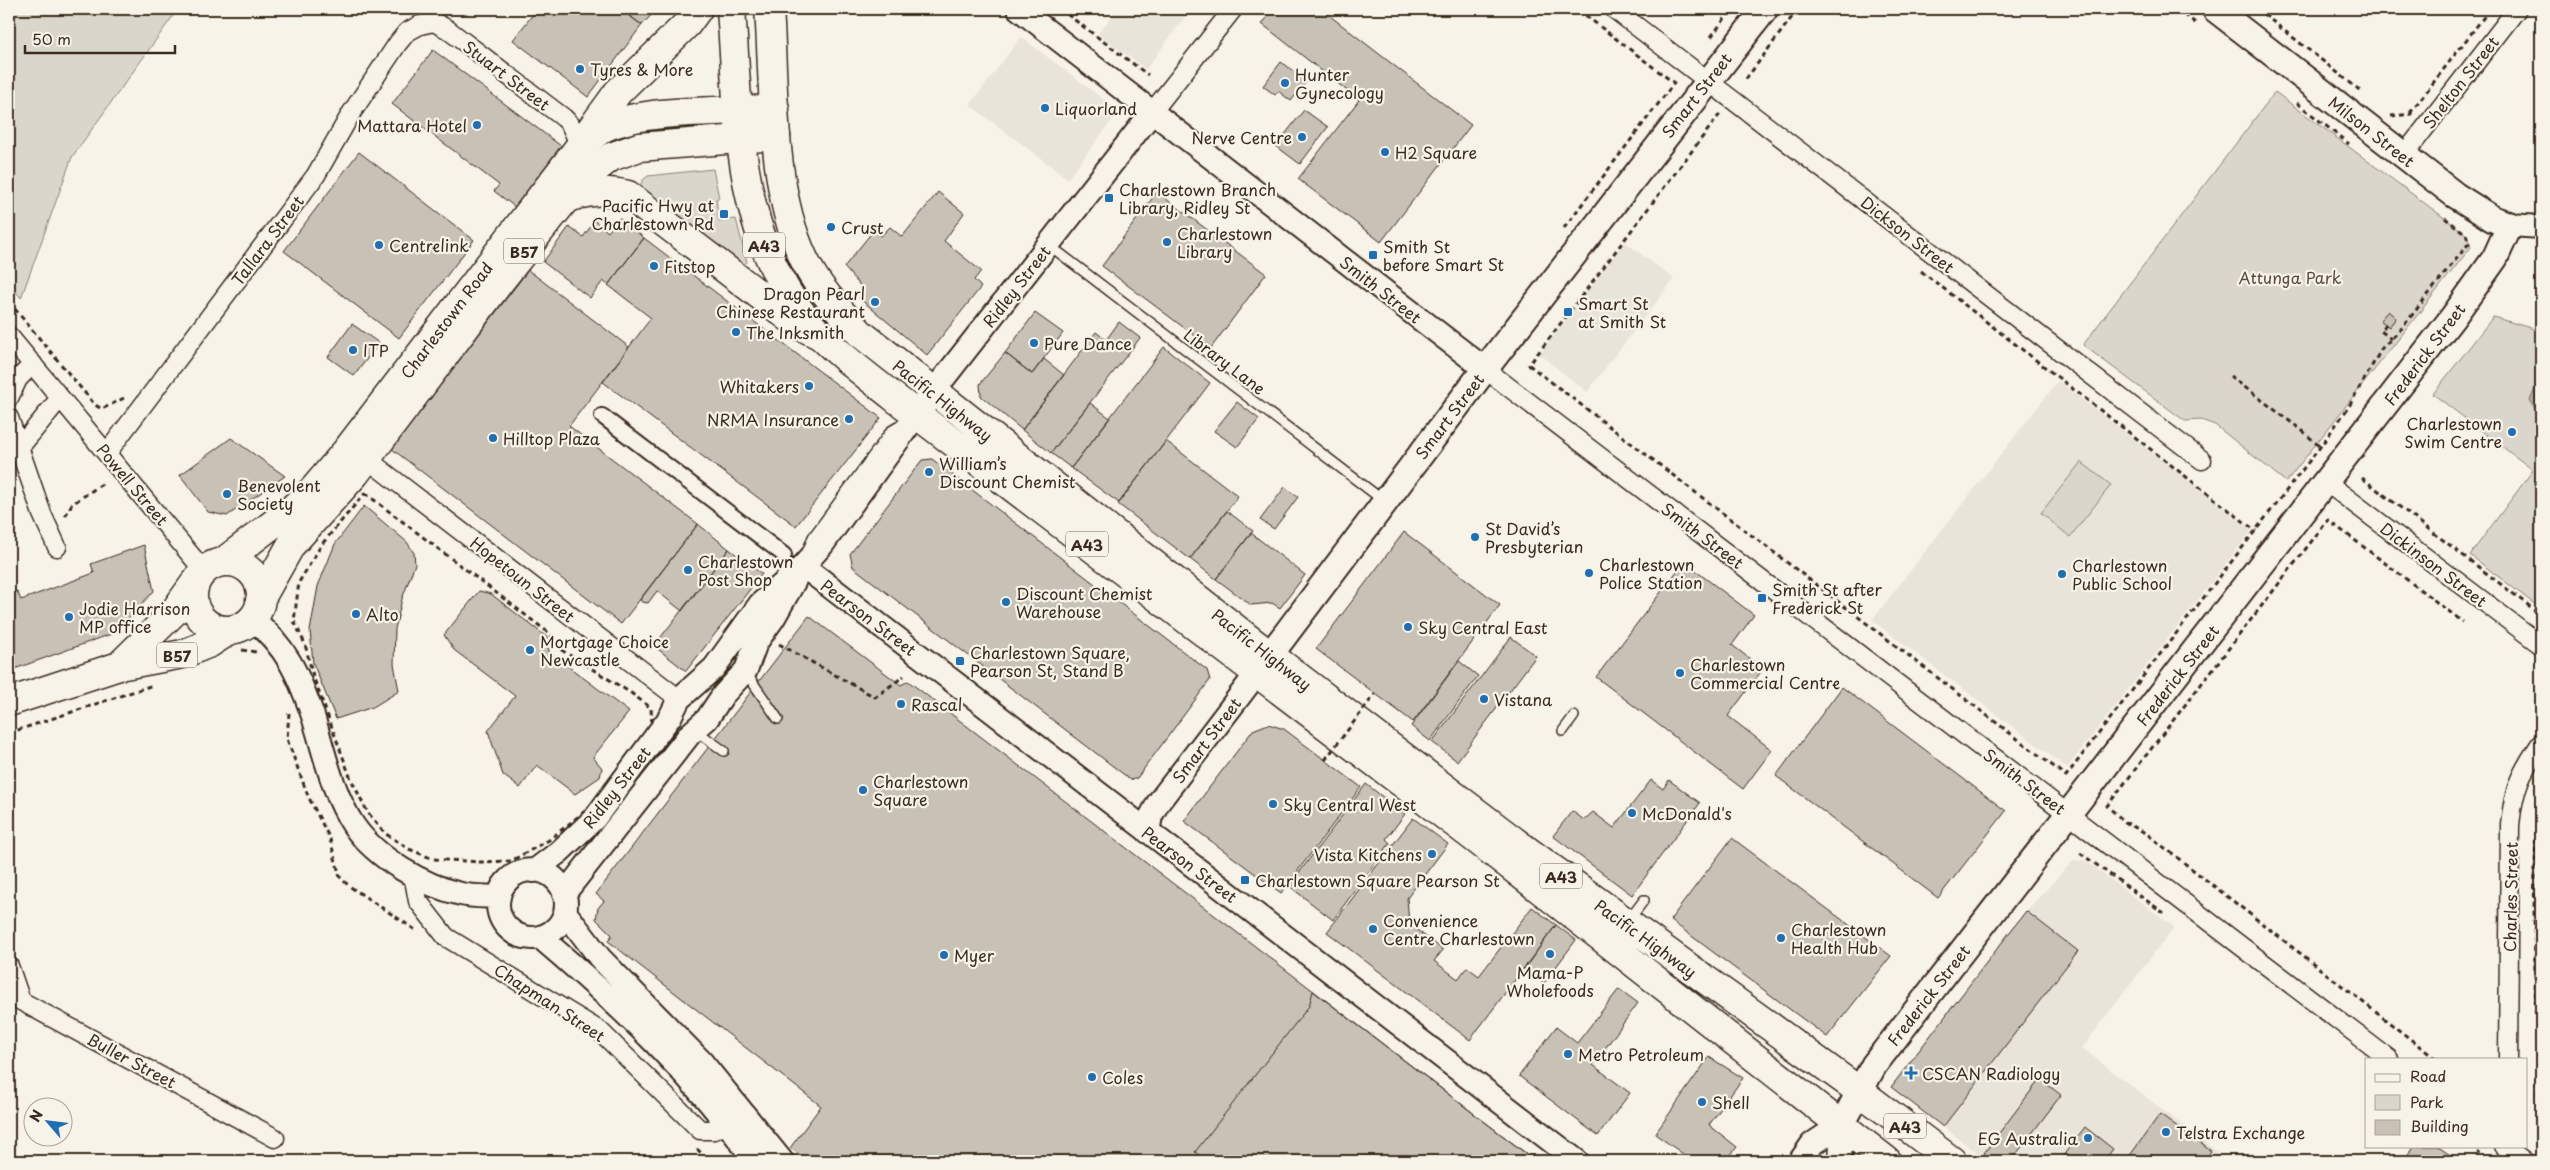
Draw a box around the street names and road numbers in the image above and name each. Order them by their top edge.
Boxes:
street label: Shelton Street [2416,30,2504,133]
street label: Stuart Street [459,34,556,116]
street label: Smart Street [1655,47,1737,143]
street label: Milson Street [2324,90,2420,173]
street label: Tallara Street [225,190,309,290]
street label: Dickson Street [1856,190,1960,278]
road number: A43 [743,232,785,258]
road number: B57 [504,238,544,264]
street label: Ridley Street [976,239,1056,332]
street label: Smith Street [1335,250,1427,329]
street label: Charlestown Road [394,257,498,383]
street label: Frederick Street [2378,298,2471,410]
street label: Library Lane [1179,322,1271,400]
street label: Pacific Highway [888,353,998,447]
street label: Smart Street [1409,368,1490,464]
street label: Powell Street [92,438,175,530]
street label: Smith Street [1657,496,1750,574]
street label: Dickinson Street [2376,516,2493,612]
street label: Hopetoun Street [466,531,581,628]
road number: A43 [1066,532,1108,556]
street label: Pearson Street [816,573,922,661]
street label: Pacific Highway [1207,602,1317,696]
street label: Frederick Street [2130,619,2224,731]
road number: B57 [157,642,197,668]
street label: Smart Street [1166,692,1247,788]
street label: Ridley Street [576,740,656,833]
street label: Smith Street [1979,742,2072,820]
street label: Pearson Street [1137,820,1243,908]
street label: Charles Street [2497,841,2523,952]
road number: A43 [1540,864,1582,888]
street label: Pacific Highway [1590,893,1702,983]
street label: Frederick Street [1881,939,1975,1051]
street label: Chapman Street [490,957,610,1047]
street label: Buller Street [83,1026,181,1094]
road number: A43 [1884,1114,1926,1138]

